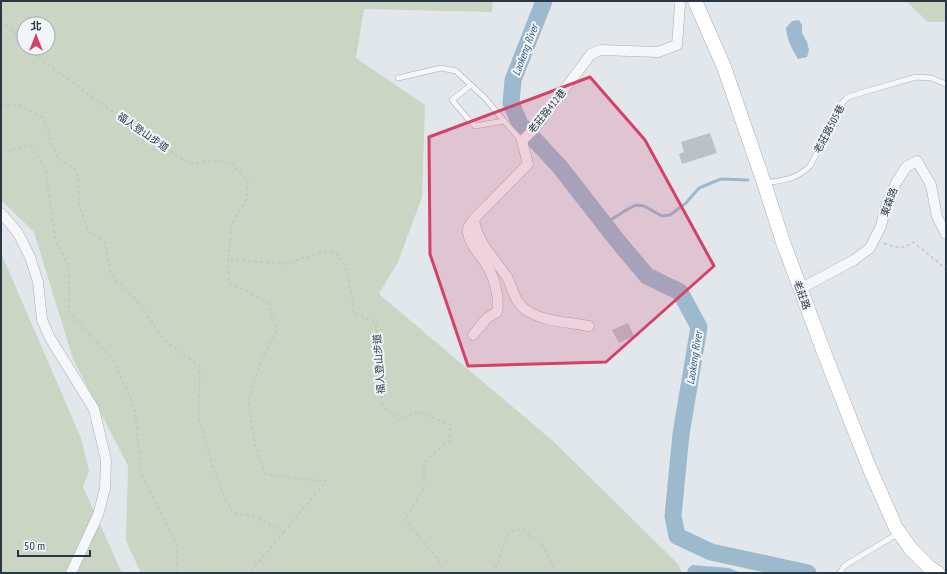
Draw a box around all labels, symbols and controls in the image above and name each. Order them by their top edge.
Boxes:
north arrow [16,16,56,56]
text: 北 [31,19,42,33]
water label: Laokeng River [509,21,542,78]
street label: 老莊路412巷 [525,86,569,136]
street label: 老莊路505巷 [811,102,847,156]
street label: 福人登山步道 [115,109,171,155]
street label: 東森路 [878,186,900,218]
street label: 老莊路 [791,279,813,311]
water label: Laokeng River [683,328,705,386]
street label: 福人登山步道 [370,334,388,394]
scale bar [18,532,90,558]
text: 50 m [24,538,45,553]

